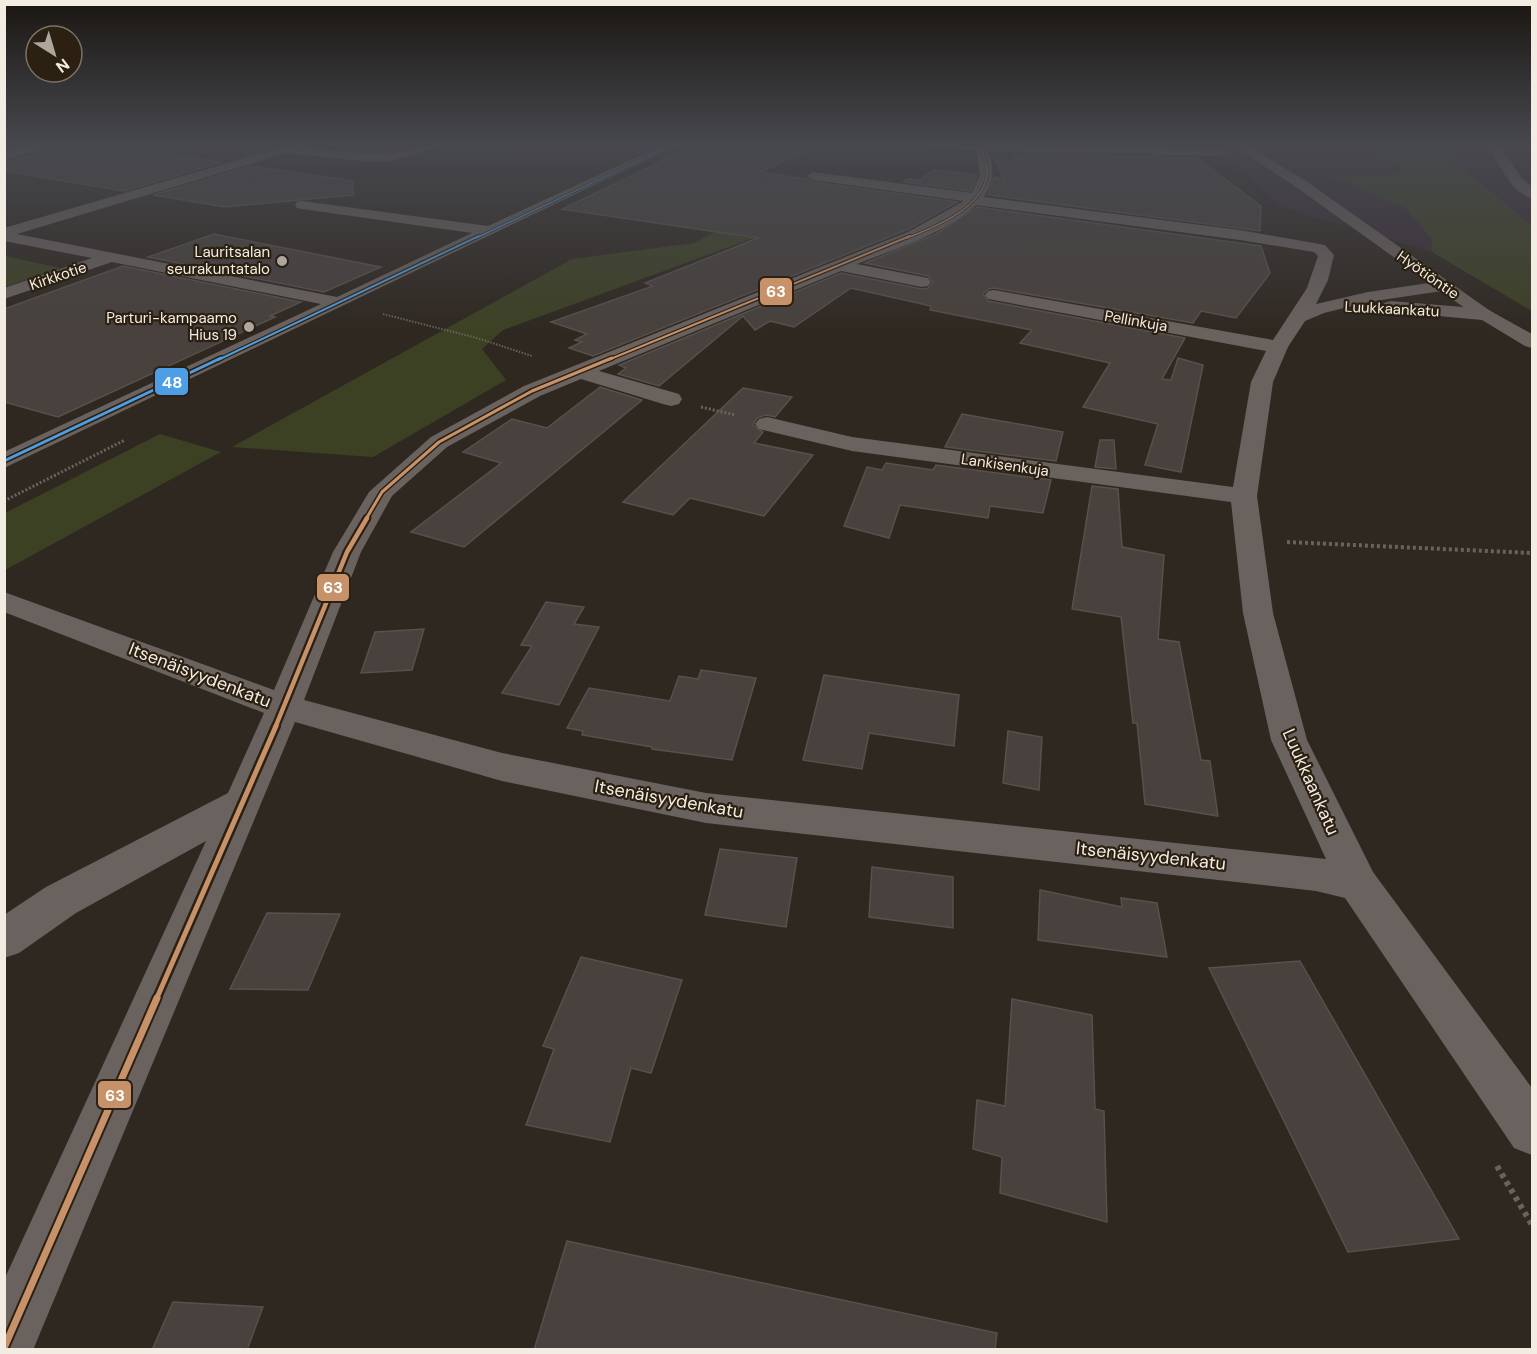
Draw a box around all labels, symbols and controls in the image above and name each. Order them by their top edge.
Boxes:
north arrow [24,24,84,84]
text: N [52,54,74,77]
place label: Lauritsalan seurakuntatalo [167,242,270,279]
street label: Hyötiöntie [1393,246,1463,304]
marker: Lauritsalan seurakuntatalo [275,254,289,268]
street label: Kirkkotie [27,257,89,295]
line badge: 63 [759,277,793,306]
text: 63 [766,281,786,302]
street label: Luukkaankatu [1344,297,1440,321]
street label: Pellinkuja [1103,306,1169,336]
place label: Parturi-kampaamo Hius 19 [106,308,237,345]
marker: Parturi-kampaamo Hius 19 [242,320,256,334]
line badge: 48 [154,367,189,396]
text: 48 [162,372,182,393]
street label: Lankisenkuja [960,449,1050,481]
line badge: 63 [316,573,350,602]
text: 63 [323,577,343,598]
street label: Itsenäisyydenkatu [125,637,275,713]
street label: Luukkaankatu [1277,725,1345,839]
street label: Itsenäisyydenkatu [593,774,745,824]
street label: Itsenäisyydenkatu [1075,836,1227,876]
line badge: 63 [97,1080,132,1109]
text: 63 [105,1085,125,1106]

